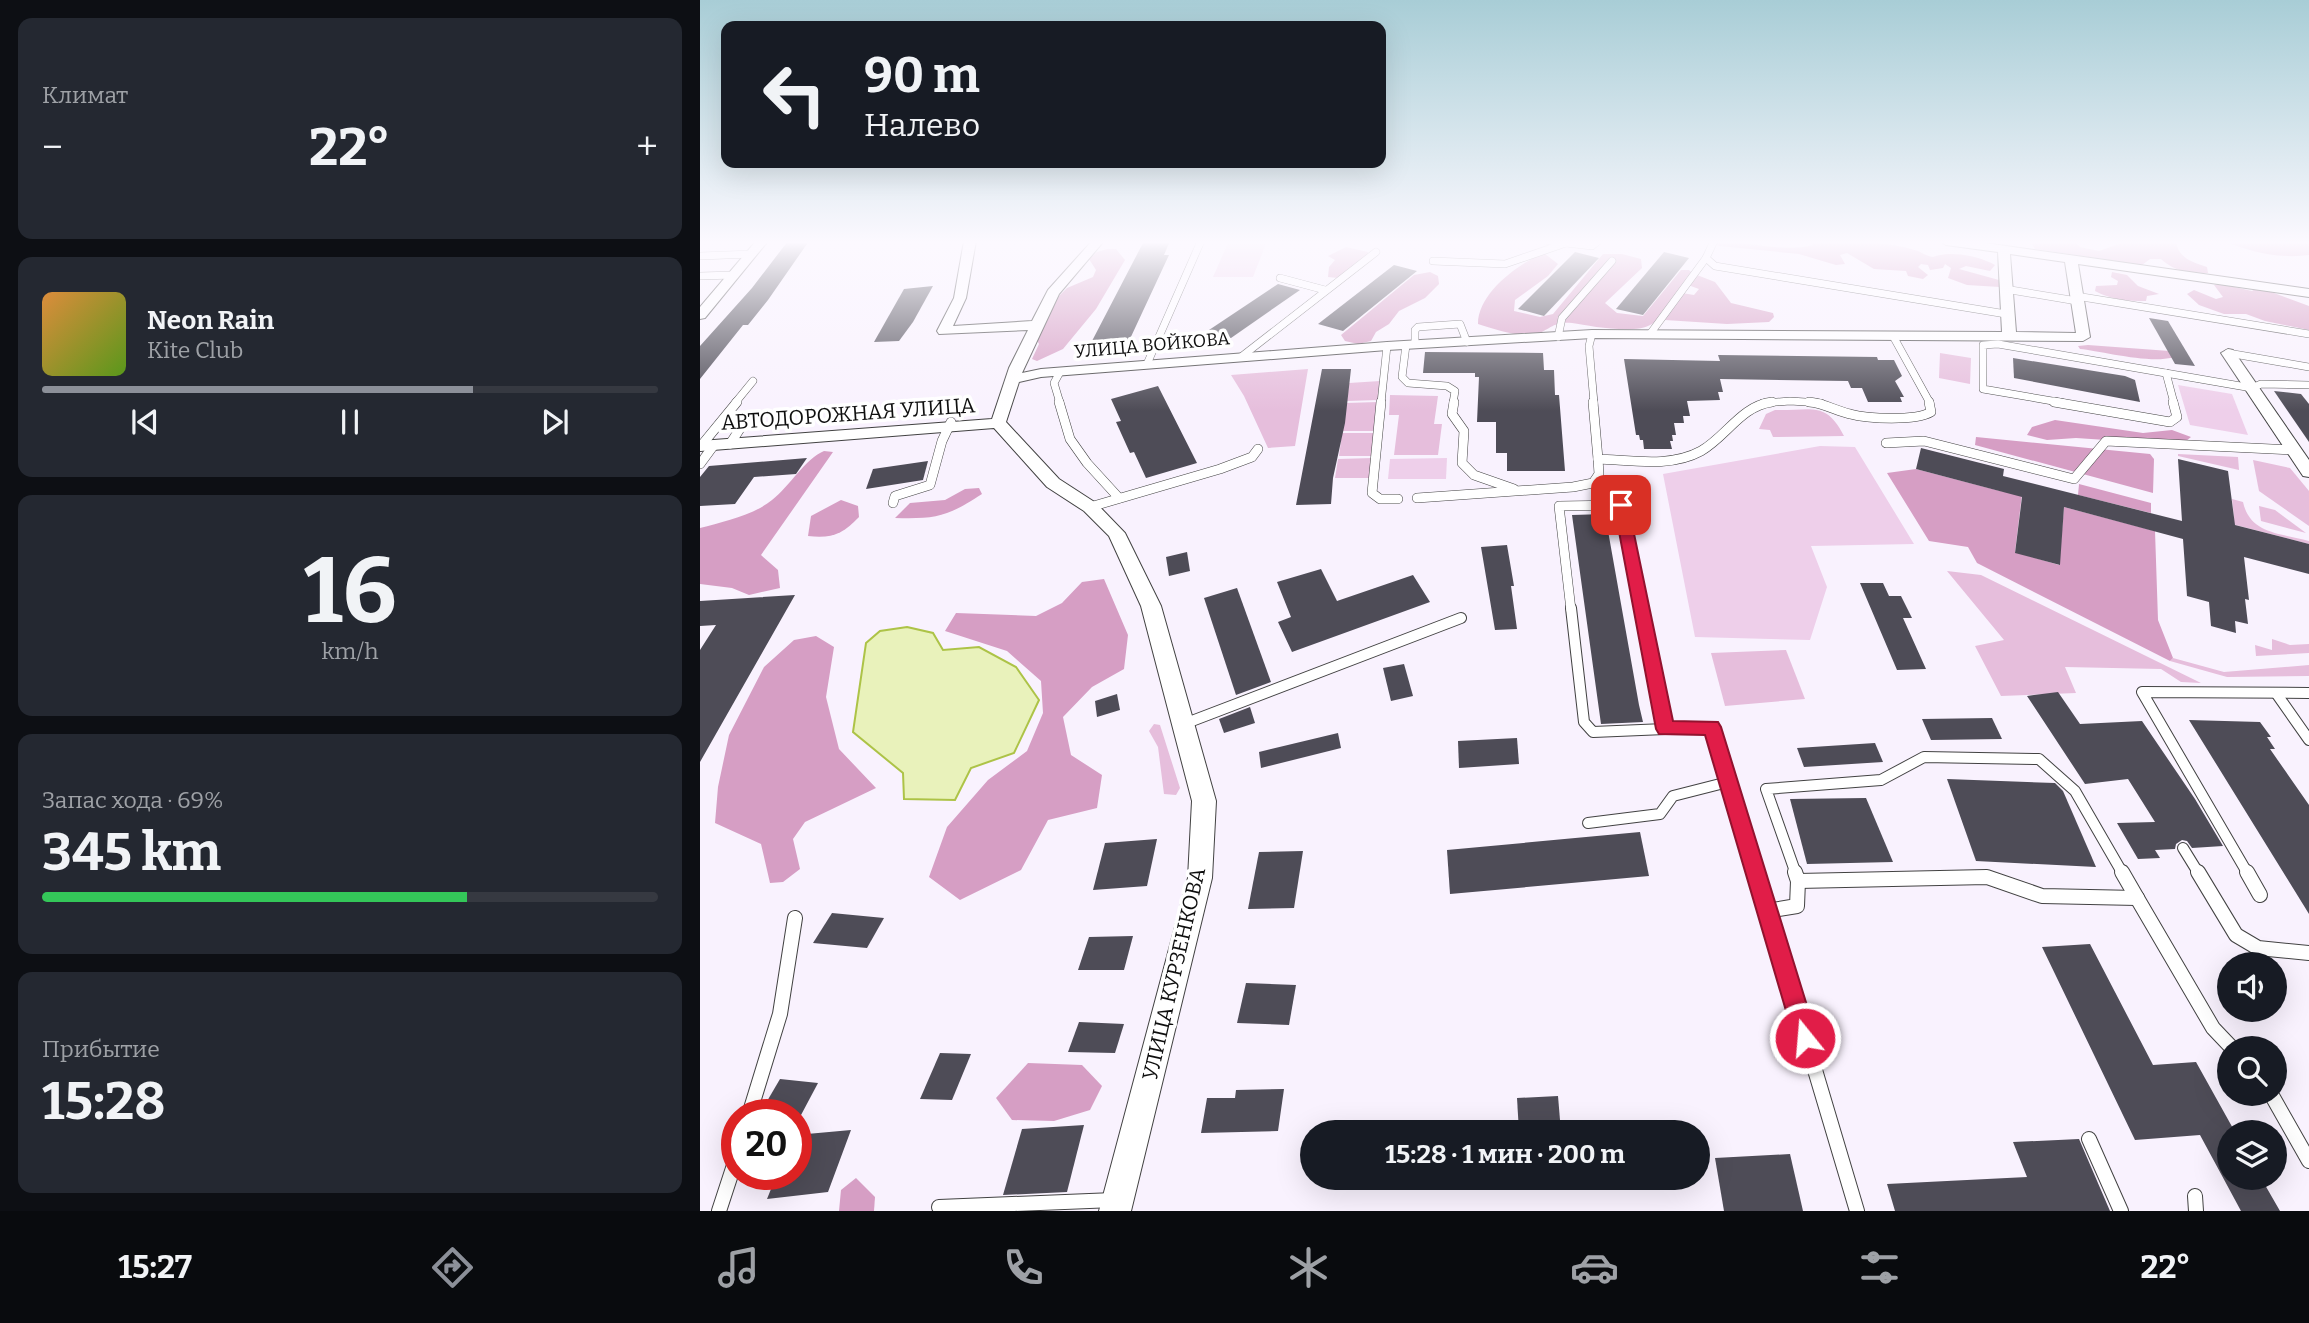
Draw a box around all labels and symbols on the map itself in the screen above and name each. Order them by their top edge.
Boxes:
street label: УЛИЦА ВОЙКОВА [1073,327,1231,363]
street label: АВТОДОРОЖНАЯ УЛИЦА [720,392,976,436]
pin [1591,475,1651,535]
street label: УЛИЦА КУРЗЕНКОВА [1137,865,1211,1083]
position arrow [1768,1001,1842,1075]
speed limit sign: 20 [721,1099,812,1190]

